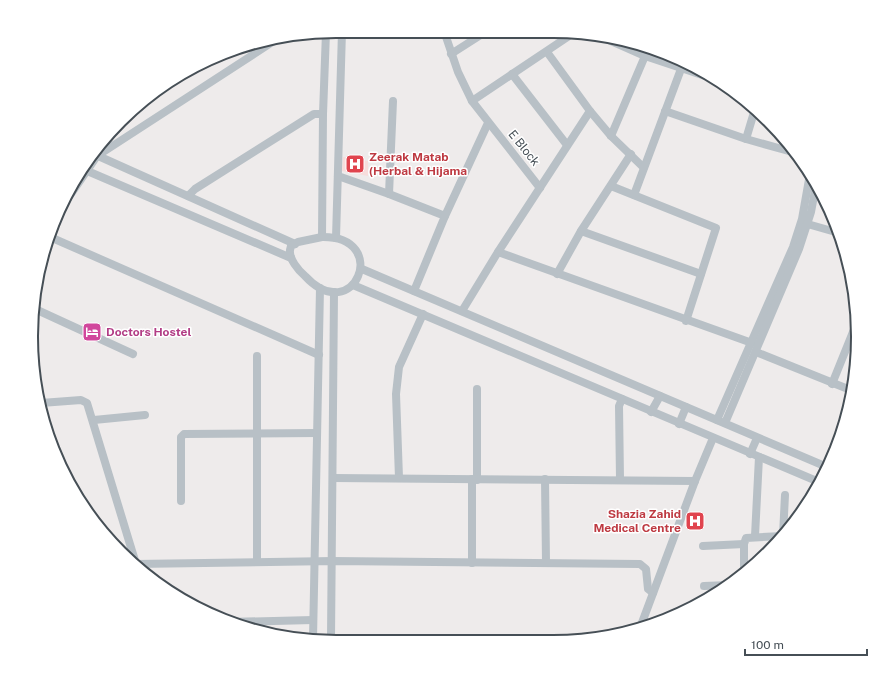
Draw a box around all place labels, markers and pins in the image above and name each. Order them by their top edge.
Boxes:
place label: Zeerak Matab (Herbal & Hijama [369,150,467,178]
hospital icon: Zeerak Matab (Herbal & Hijama [344,153,366,175]
hotel icon: Doctors Hostel [81,321,103,343]
place label: Doctors Hostel [106,325,191,339]
place label: Shazia Zahid Medical Centre [593,507,681,535]
hospital icon: Shazia Zahid Medical Centre [684,510,706,532]

